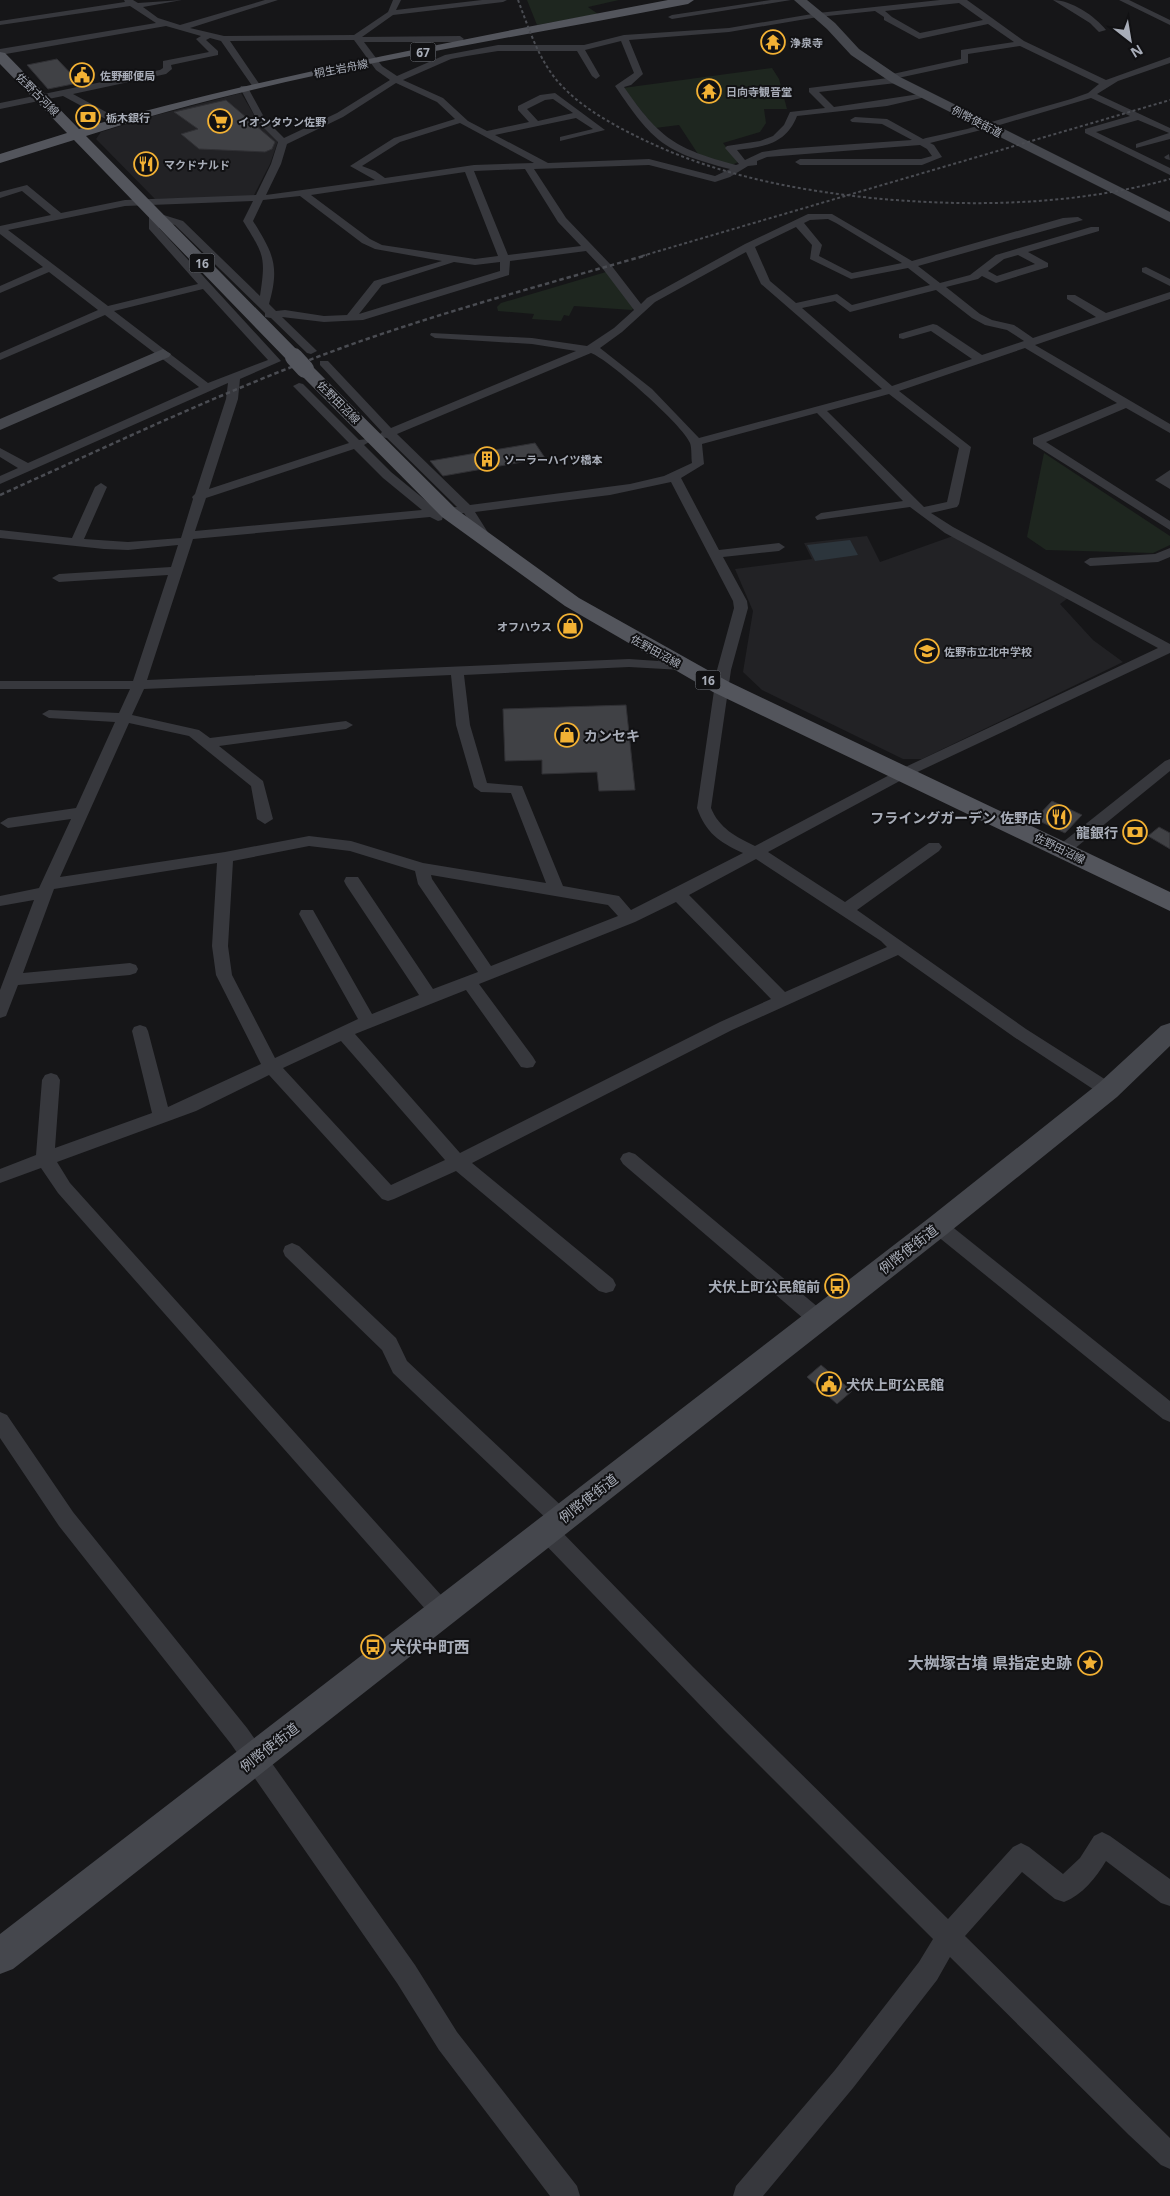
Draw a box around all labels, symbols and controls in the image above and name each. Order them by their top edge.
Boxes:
north arrow [1105,15,1155,65]
temple icon: 浄泉寺 [760,29,786,55]
place label: 浄泉寺 [790,35,823,50]
text: N [1127,40,1147,63]
road number: 67 [410,42,436,62]
street label: 桐生岩舟線 [313,55,369,81]
public building icon: 佐野郵便局 [69,62,95,88]
place label: 佐野郵便局 [100,68,155,83]
street label: 佐野古河線 [13,69,63,119]
temple icon: 日向寺観音堂 [696,78,722,104]
place label: 日向寺観音堂 [726,84,792,99]
street label: 例幣使街道 [949,102,1005,140]
bank icon: 栃木銀行 [75,104,101,130]
supermarket icon: イオンタウン佐野 [207,108,233,134]
place label: 栃木銀行 [106,110,150,125]
place label: イオンタウン佐野 [238,114,327,129]
restaurant icon: マクドナルド [133,151,159,177]
place label: マクドナルド [164,157,230,172]
road number: 16 [190,254,214,272]
street label: 佐野田沼線 [314,377,364,427]
building icon: ソーラーハイツ橋本 [474,446,500,472]
place label: ソーラーハイツ橋本 [504,452,603,467]
shop icon: オフハウス [557,613,583,639]
place label: オフハウス [497,619,552,634]
street label: 佐野田沼線 [628,631,684,671]
school or university icon: 佐野市立北中学校 [914,638,940,664]
place label: 佐野市立北中学校 [944,644,1032,659]
road number: 16 [696,670,720,690]
shop icon: カンセキ [554,722,580,748]
place label: カンセキ [584,726,640,745]
restaurant icon: フライングガーデン 佐野店 [1046,804,1072,830]
place label: フライングガーデン 佐野店 [870,808,1042,827]
bank icon: 龍銀行 [1122,819,1148,845]
place label: 龍銀行 [1076,823,1118,842]
street label: 佐野田沼線 [1032,829,1088,867]
street label: 例幣使街道 [875,1220,941,1278]
bus stop icon: 犬伏上町公民館前 [824,1273,850,1299]
place label: 犬伏上町公民館前 [708,1277,820,1296]
public building icon: 犬伏上町公民館 [816,1371,842,1397]
place label: 犬伏上町公民館 [846,1375,944,1394]
street label: 例幣使街道 [555,1469,621,1527]
bus stop icon: 犬伏中町西 [360,1634,386,1660]
place label: 犬伏中町西 [390,1636,470,1658]
place icon: 大桝塚古墳 県指定史跡 [1077,1650,1103,1676]
place label: 大桝塚古墳 県指定史跡 [908,1652,1072,1674]
street label: 例幣使街道 [236,1718,302,1776]

